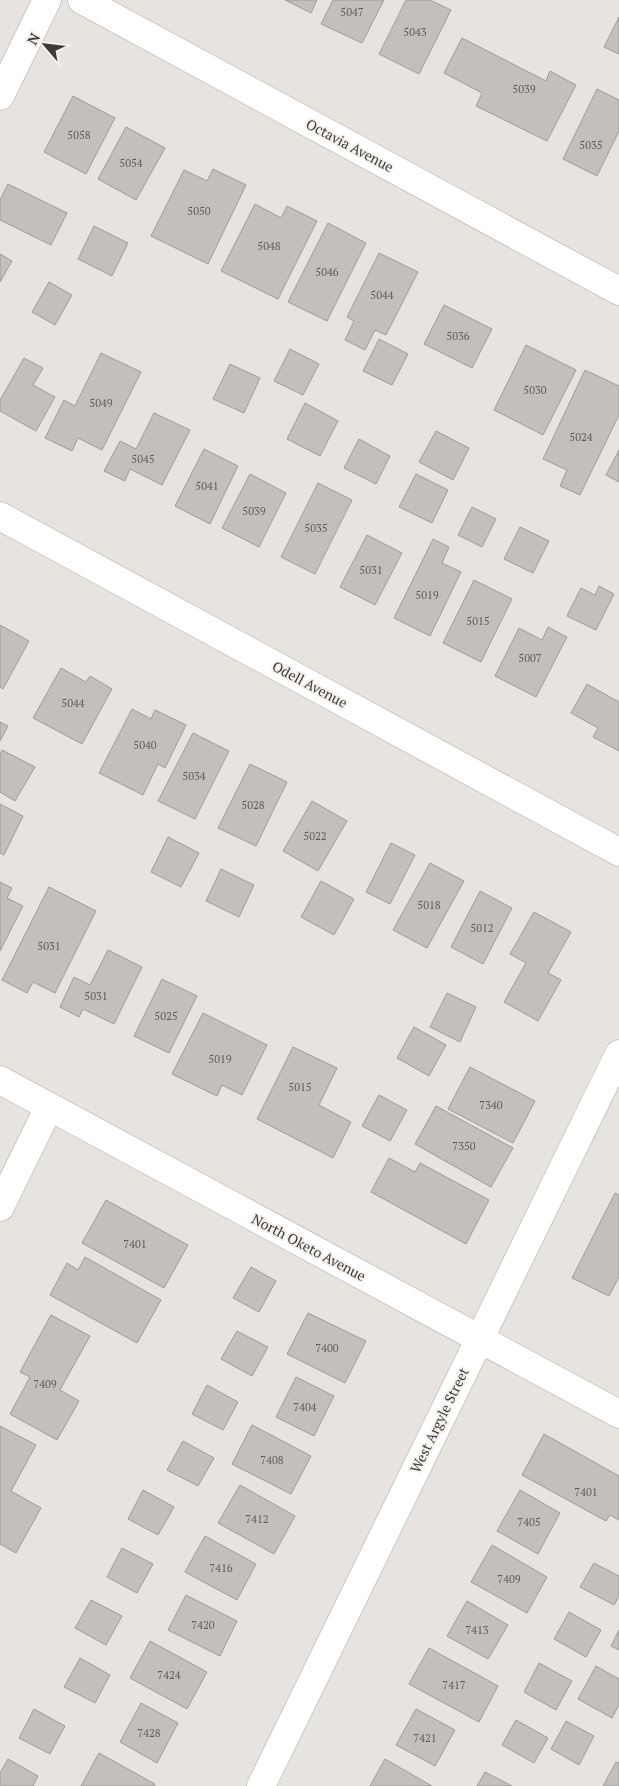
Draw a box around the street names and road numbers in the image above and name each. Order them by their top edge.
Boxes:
street label: Octavia Avenue [303,114,397,176]
street label: Odell Avenue [269,656,351,712]
street label: North Oketo Avenue [249,1209,369,1285]
street label: West Argyle Street [405,1363,473,1476]

